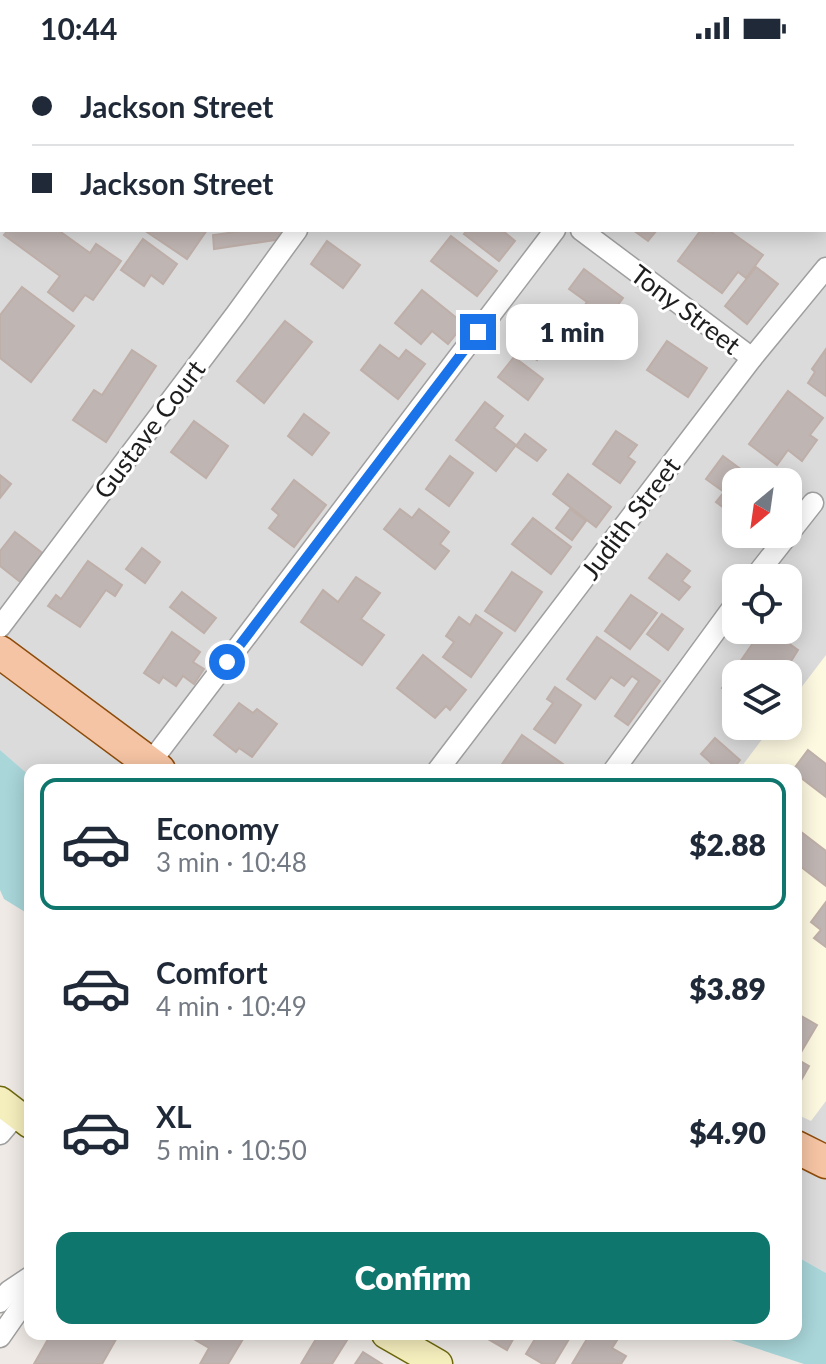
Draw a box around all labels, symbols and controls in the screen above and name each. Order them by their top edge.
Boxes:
text: 10:44 [40,10,117,46]
text: Jackson Street [80,88,273,124]
text: Jackson Street [80,165,273,201]
street label: Tony Street [625,257,748,361]
callout: 1 min [506,304,638,360]
route end [460,314,496,350]
text: 1 min [540,316,604,348]
street label: Gustave Court [87,353,212,505]
street label: Judith Street [574,450,687,585]
north arrow [722,468,802,548]
map controls [722,468,802,740]
button: locate [722,564,802,644]
route start [209,644,245,680]
button: layers [722,660,802,740]
icon: car [60,808,132,880]
text: Economy [156,810,279,846]
text: $2.88 [689,826,766,862]
text: 3 min · 10:48 [156,846,307,878]
icon: car [60,952,132,1024]
text: Comfort [156,954,268,990]
text: $3.89 [689,970,766,1006]
text: 4 min · 10:49 [156,990,307,1022]
icon: car [60,1096,132,1168]
text: XL [156,1098,192,1134]
text: $4.90 [689,1114,766,1150]
text: 5 min · 10:50 [156,1134,307,1166]
button: Confirm [56,1232,770,1324]

